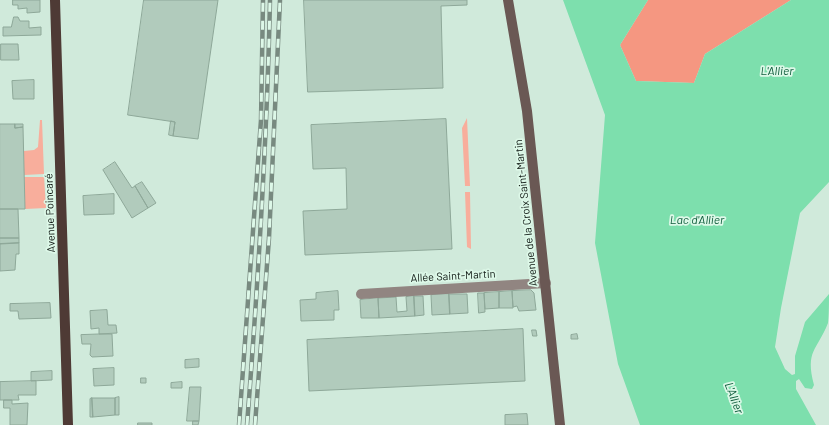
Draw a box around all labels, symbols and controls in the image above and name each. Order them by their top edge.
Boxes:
water label: L'Allier [761,64,793,78]
street label: Avenue de la Croix Saint-Martin [512,139,540,287]
street label: Avenue Poincaré [42,173,58,253]
water label: Lac d'Allier [670,213,724,227]
street label: Allée Saint-Martin [410,267,496,285]
water label: L'Allier [721,380,747,416]

